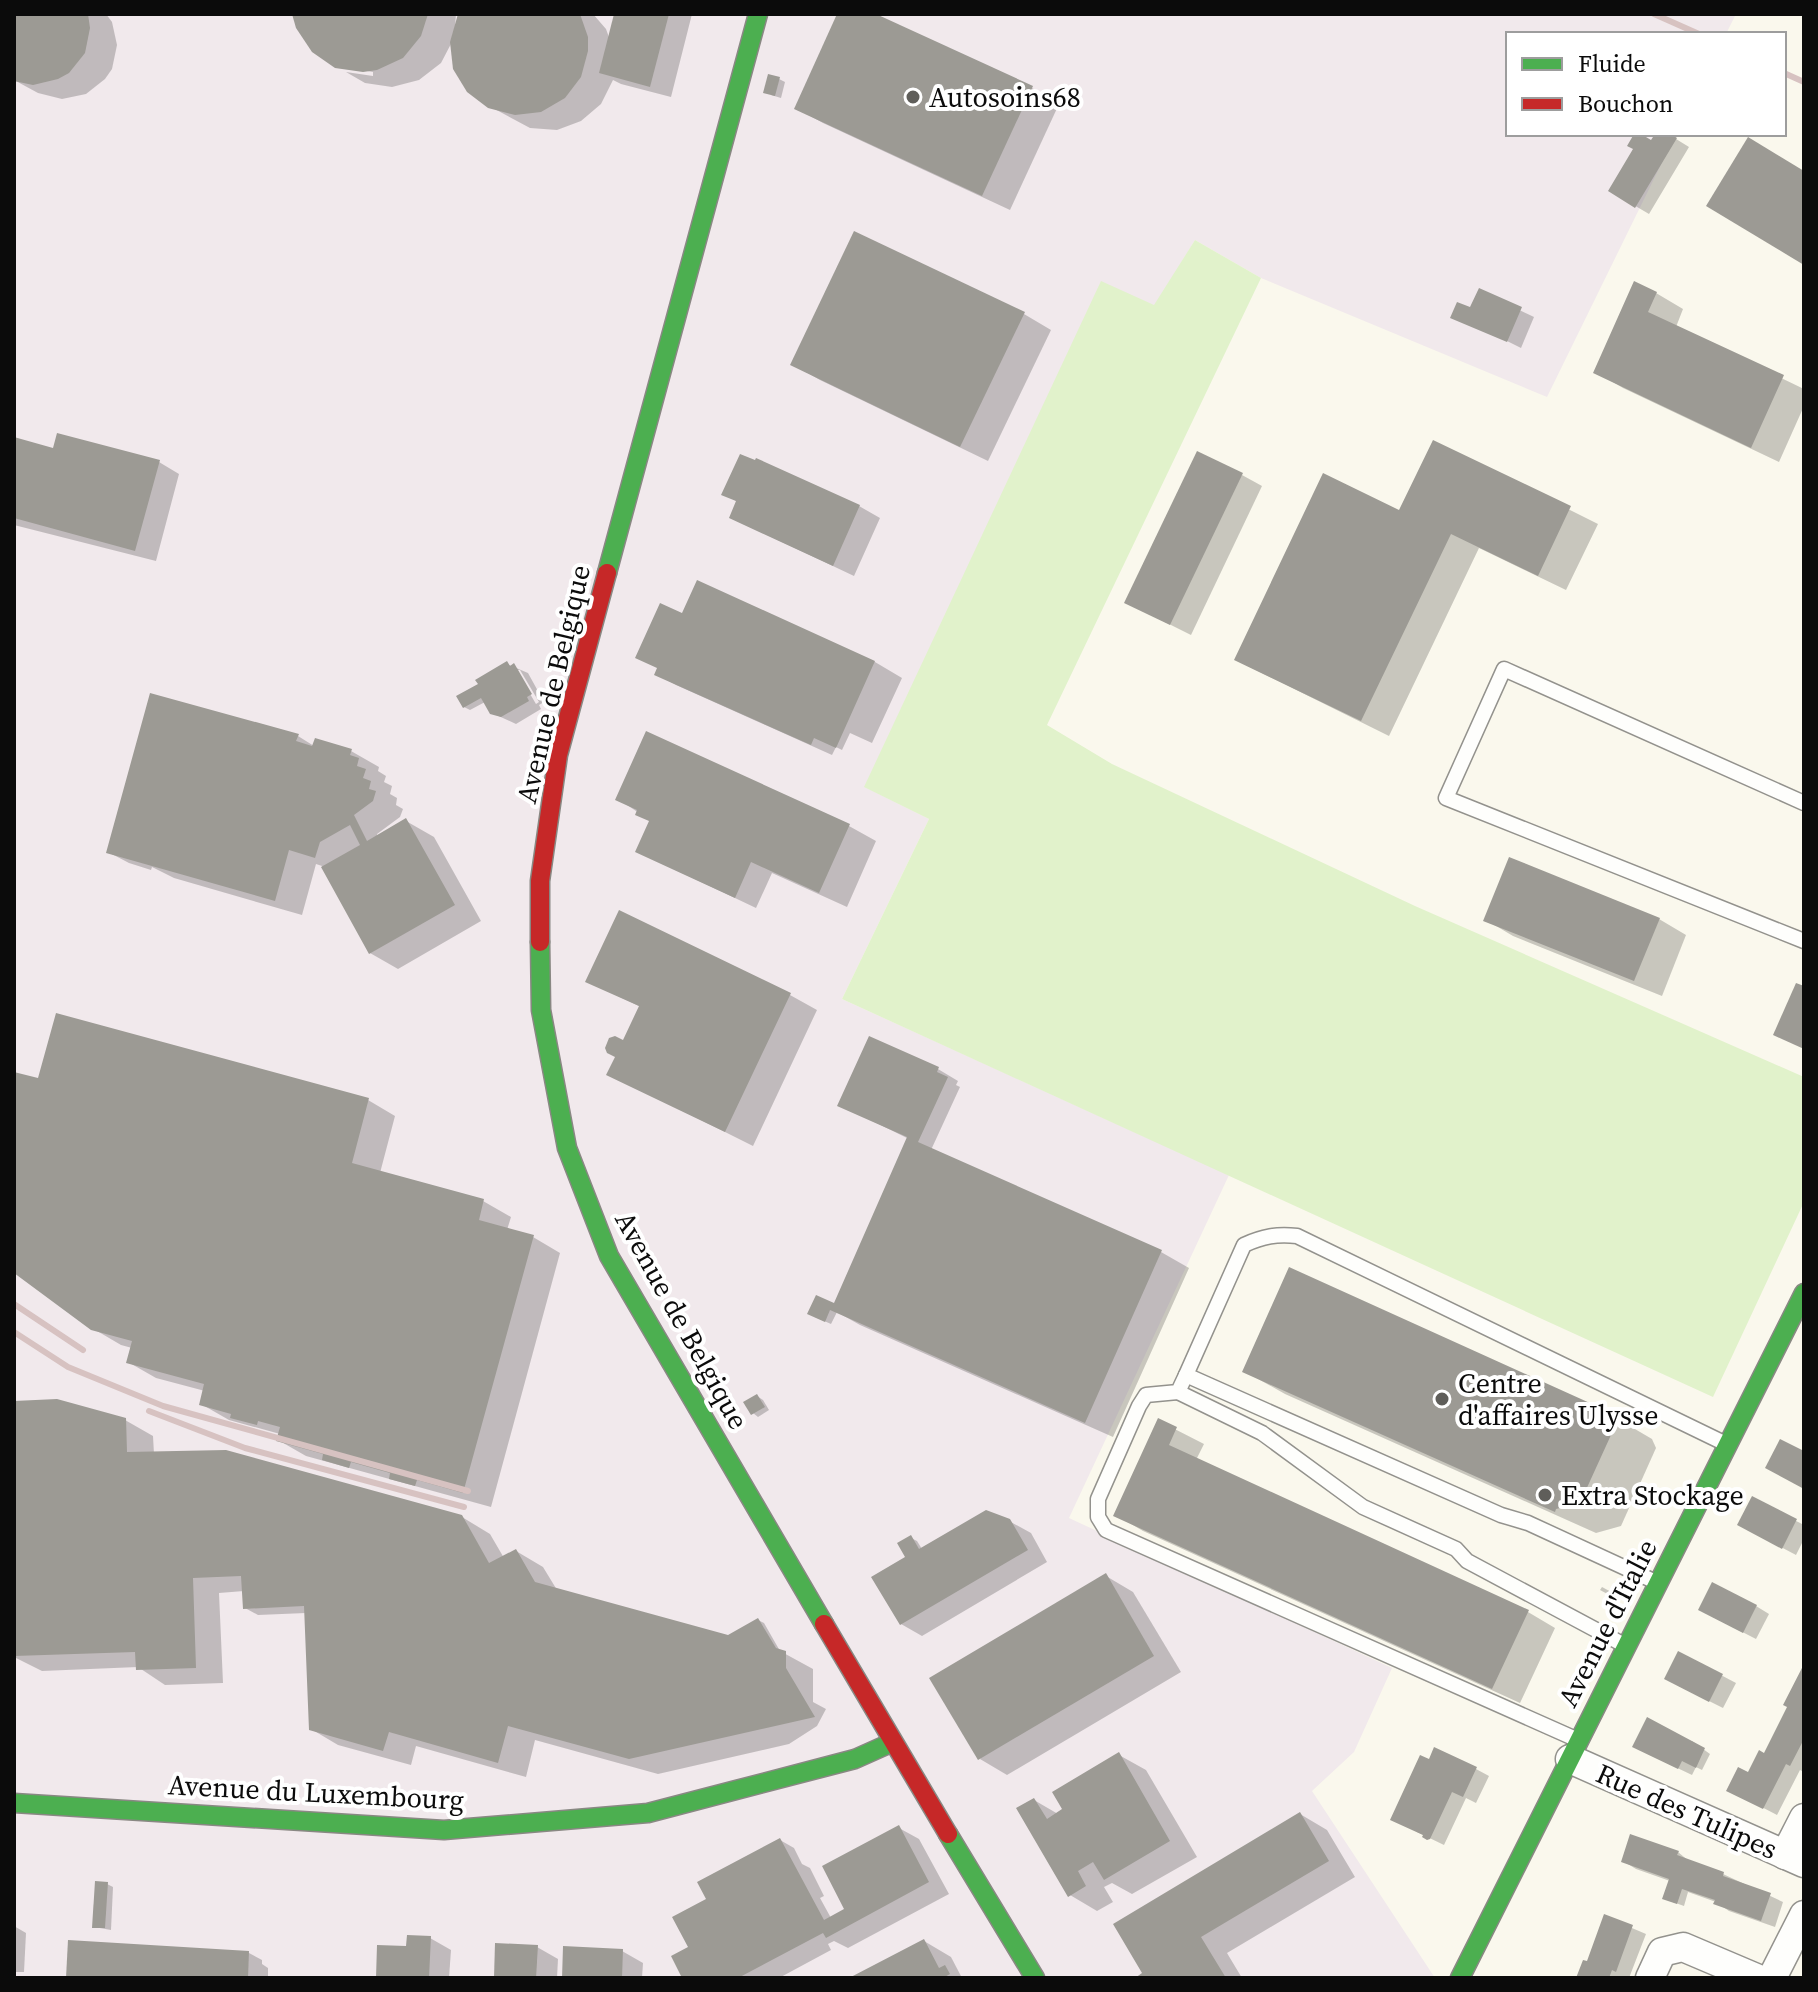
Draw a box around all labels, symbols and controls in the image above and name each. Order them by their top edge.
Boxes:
legend [1506,32,1786,136]
text: Fluide [1578,47,1646,80]
place label: Autosoins68 [929,78,1081,116]
text: Bouchon [1578,87,1673,120]
marker: Autosoins68 [904,88,922,106]
street label: Avenue de Belgique [507,561,599,807]
street label: Avenue de Belgique [606,1204,758,1436]
place label: Centre d'affaires Ulysse [1458,1364,1658,1434]
marker: Centre d'affaires Ulysse [1433,1390,1451,1408]
place label: Extra Stockage [1561,1476,1744,1514]
marker: Extra Stockage [1536,1486,1554,1504]
street label: Avenue d'Italie [1548,1533,1666,1713]
street label: Rue des Tulipes [1590,1754,1784,1868]
street label: Avenue du Luxembourg [167,1765,465,1819]

